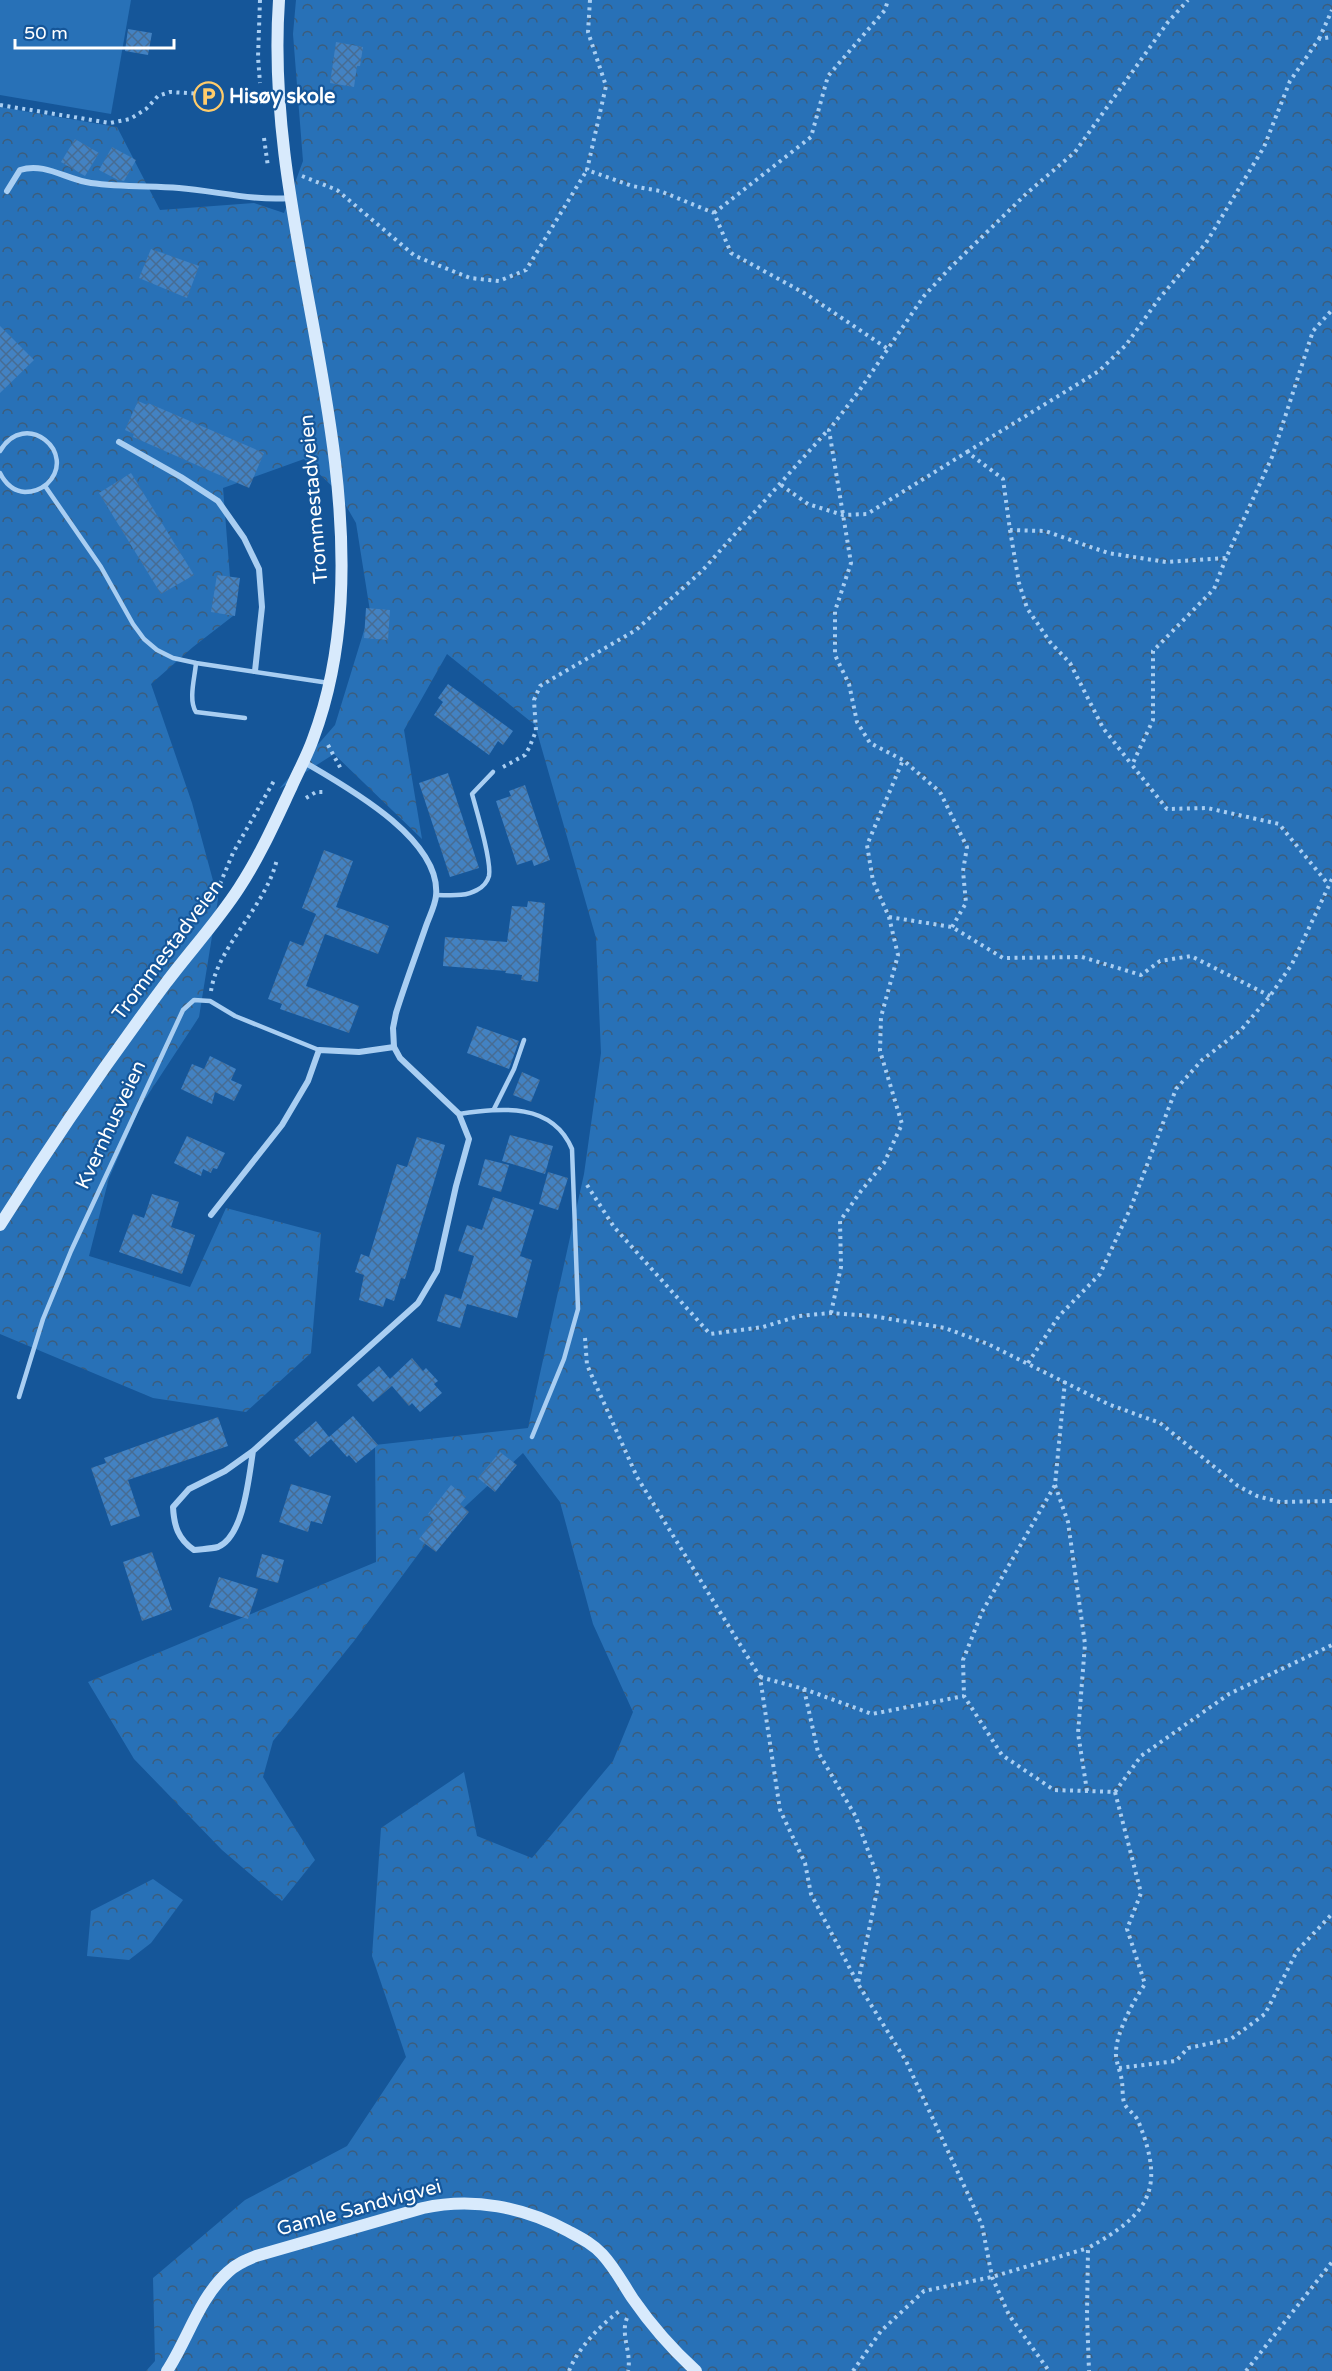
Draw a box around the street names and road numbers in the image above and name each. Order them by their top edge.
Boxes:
street label: Trommestadveien [295,413,333,585]
street label: Trommestadveien [107,875,229,1025]
street label: Kvernhusveien [71,1057,151,1193]
street label: Gamle Sandvigvei [274,2174,444,2242]

